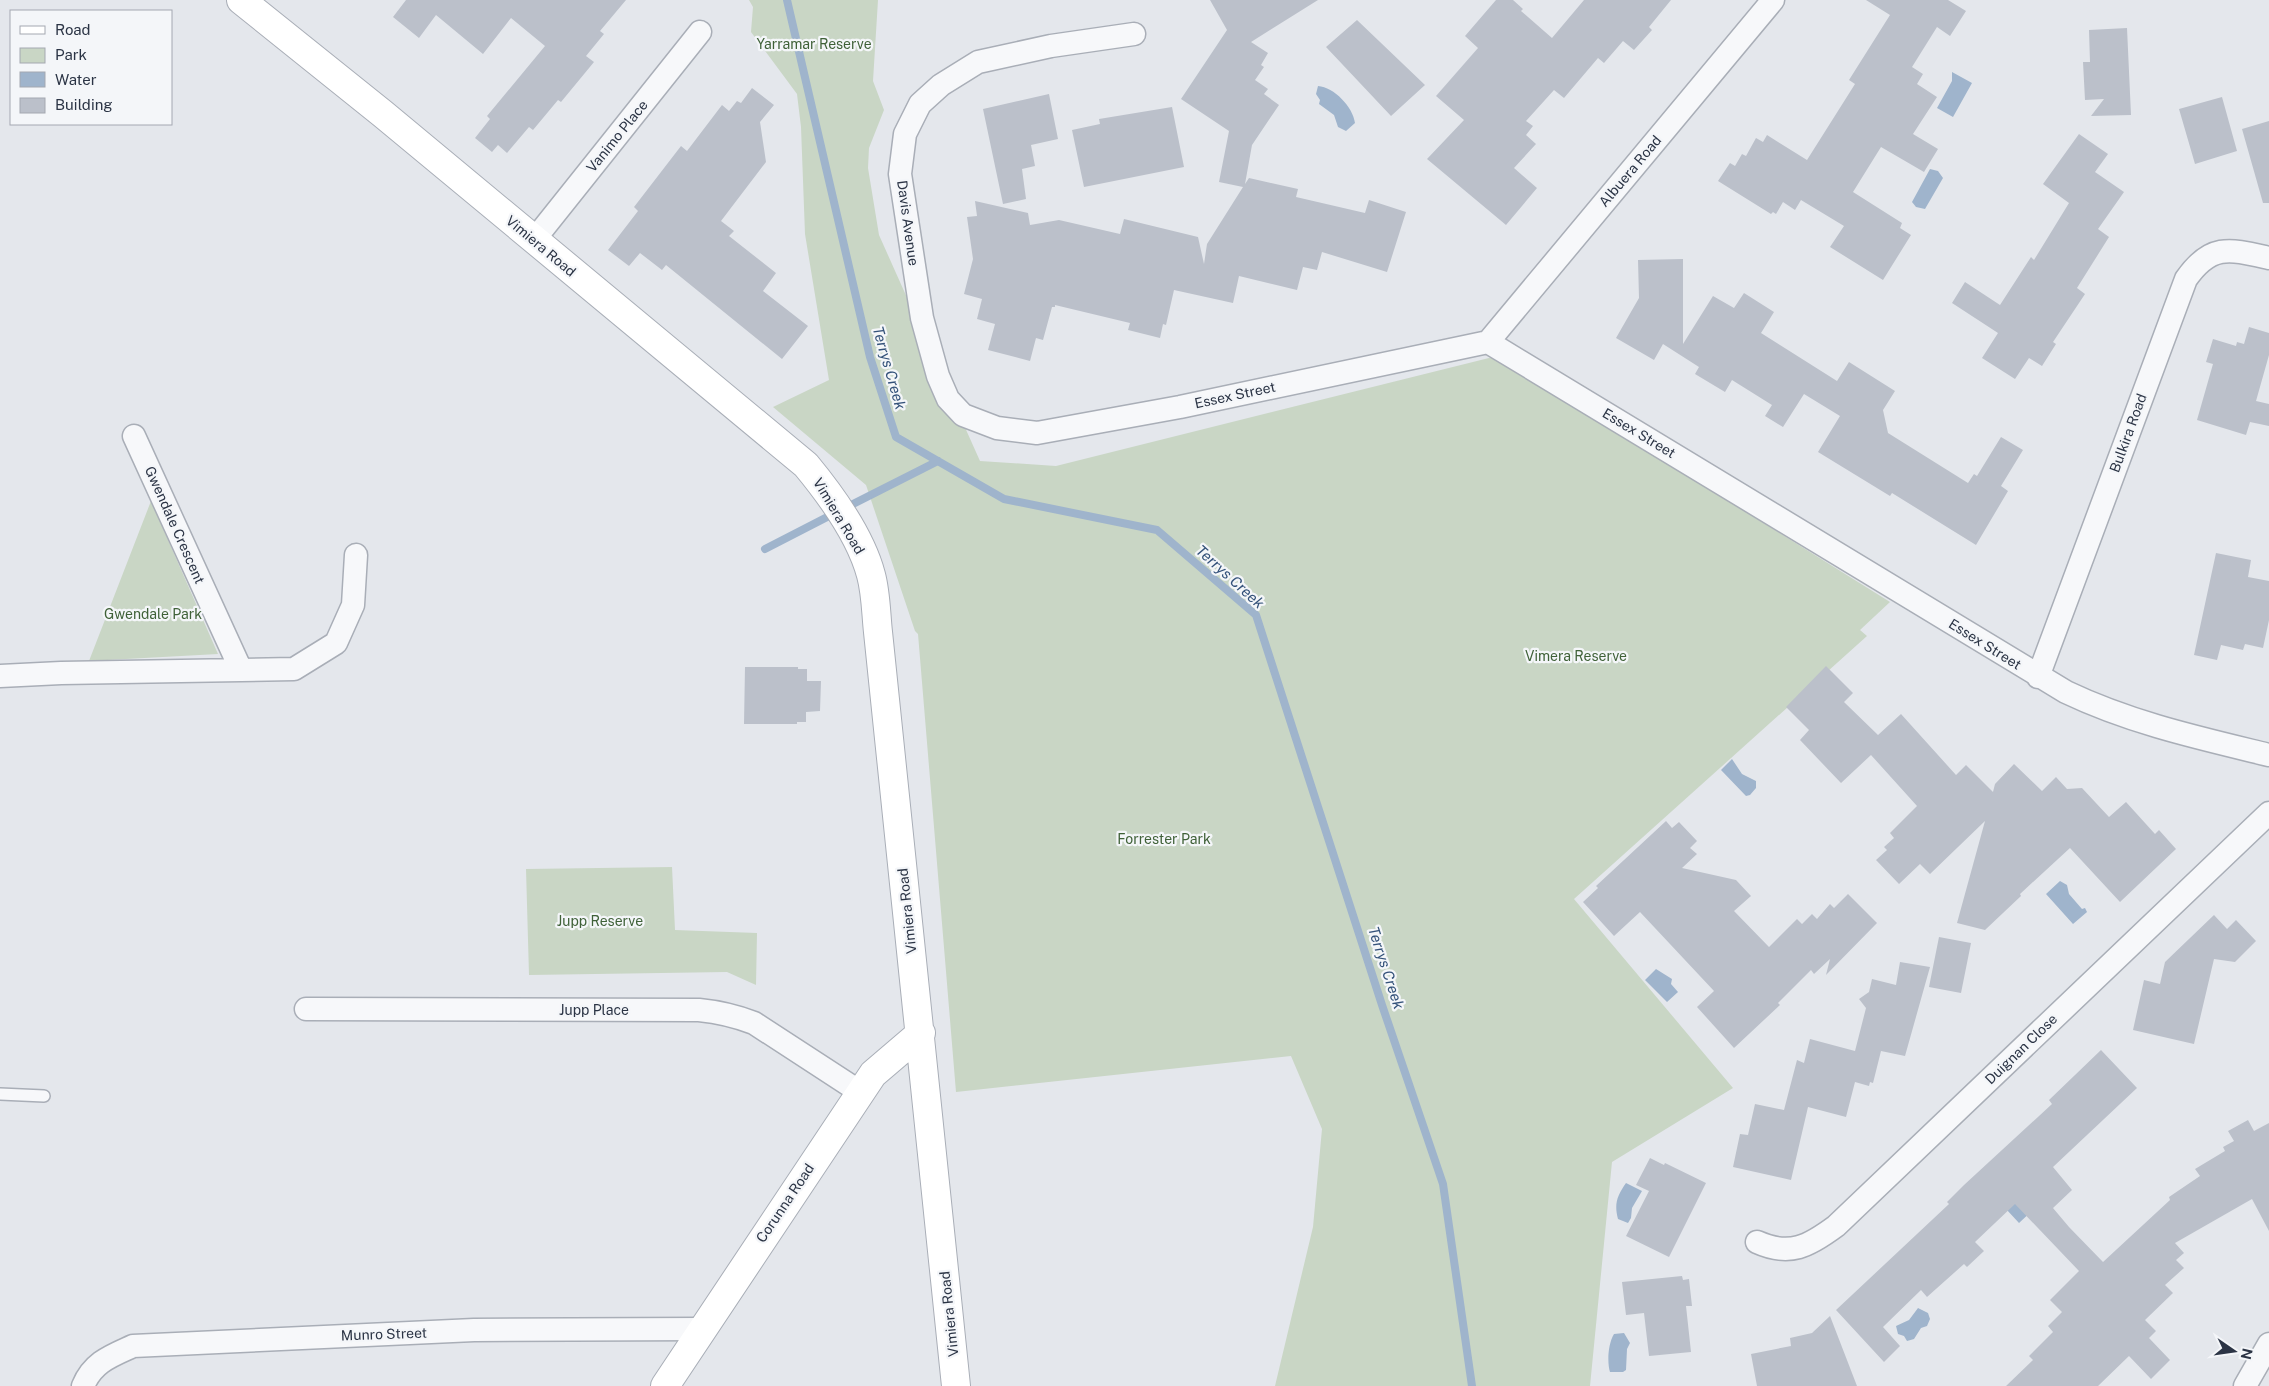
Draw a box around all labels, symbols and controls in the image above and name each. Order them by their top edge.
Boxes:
legend [10,10,172,125]
text: Road [55,21,91,38]
park label: Yarramar Reserve [756,36,872,52]
text: Park [55,46,87,63]
text: Water [55,71,97,88]
text: Building [55,96,113,113]
street label: Vanimo Place [583,97,651,175]
street label: Albuera Road [1596,132,1664,210]
street label: Davis Avenue [894,179,922,267]
street label: Vimiera Road [503,212,579,280]
water label: Terrys Creek [870,324,910,412]
street label: Essex Street [1193,379,1277,411]
street label: Bulkira Road [2106,391,2150,475]
street label: Essex Street [1600,405,1678,461]
street label: Gwendale Crescent [142,464,208,586]
street label: Vimiera Road [810,475,868,557]
water label: Terrys Creek [1193,542,1268,612]
park label: Gwendale Park [104,606,202,622]
street label: Essex Street [1946,615,2024,673]
park label: Vimera Reserve [1525,648,1627,664]
park label: Forrester Park [1117,831,1211,847]
street label: Vimiera Road [895,867,919,955]
park label: Jupp Reserve [557,913,643,929]
water label: Terrys Creek [1365,925,1408,1012]
street label: Jupp Place [559,1002,629,1018]
street label: Duignan Close [1982,1011,2060,1087]
street label: Corunna Road [753,1161,817,1245]
street label: Vimiera Road [937,1270,961,1358]
street label: Munro Street [341,1325,427,1343]
north arrow [2209,1326,2259,1376]
text: N [2238,1347,2256,1361]

